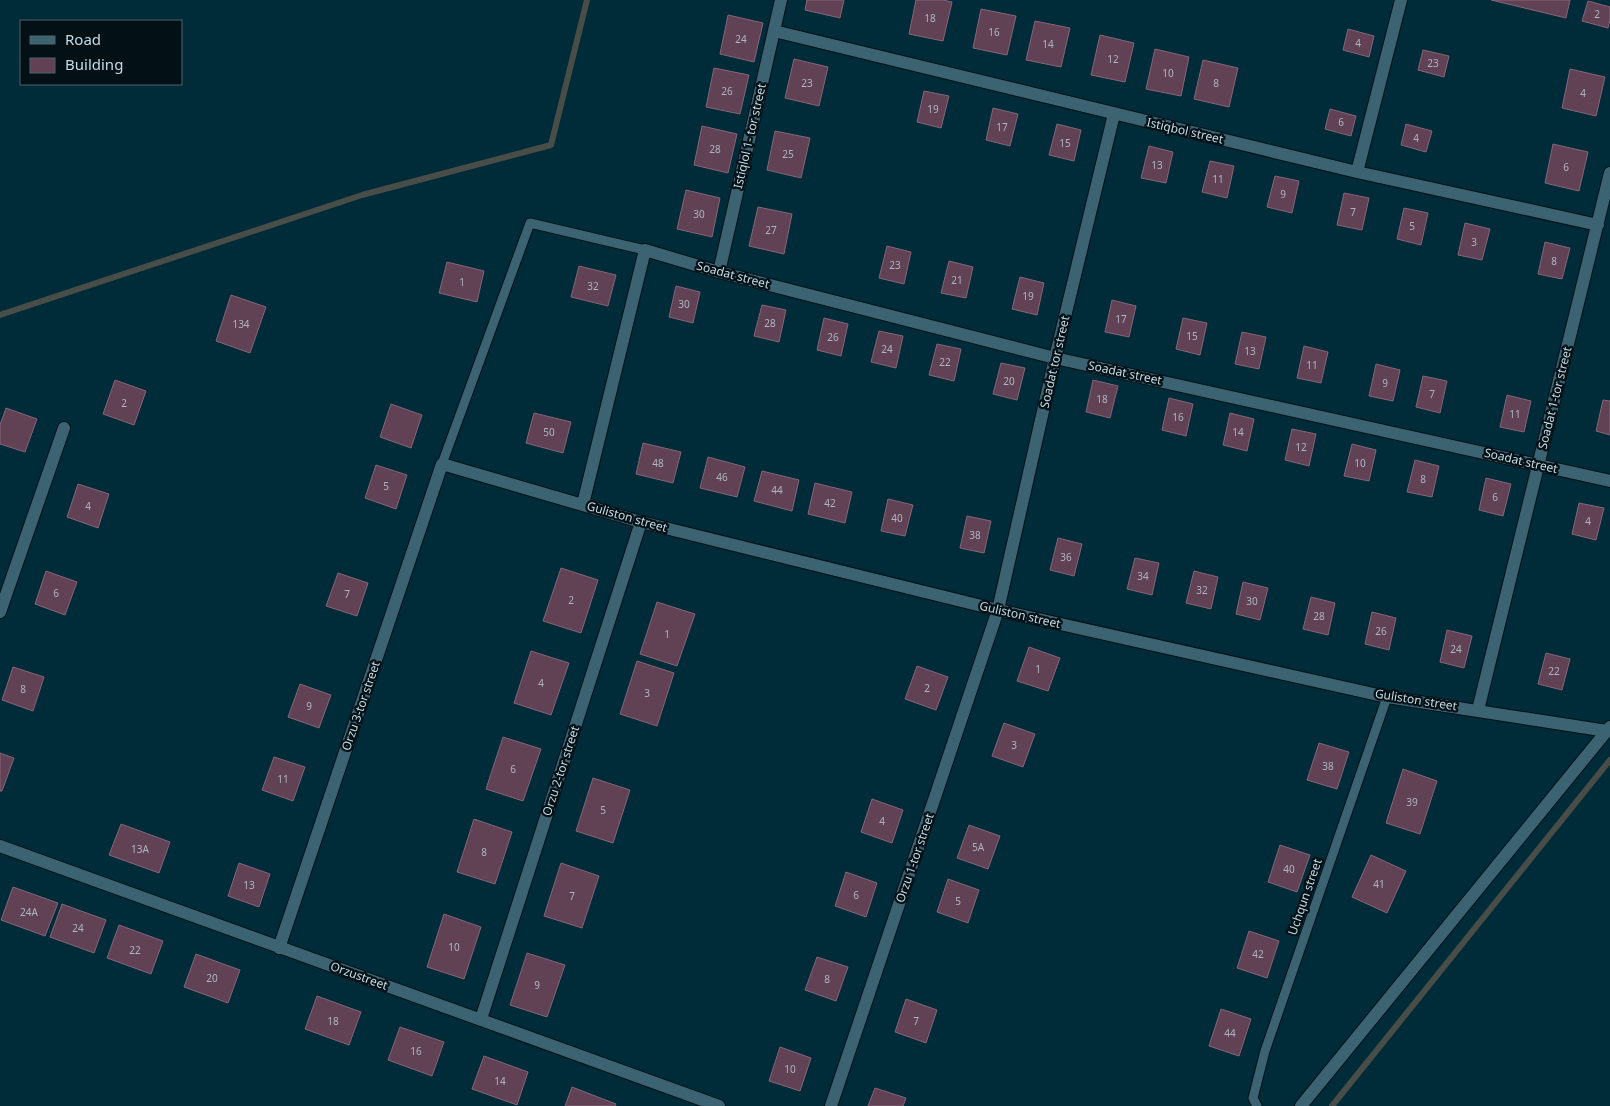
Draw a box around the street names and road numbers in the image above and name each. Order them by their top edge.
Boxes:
street label: Istiqlol 1- tor street [729,81,770,190]
street label: Istiqbol street [1145,113,1226,148]
street label: Soadat street [695,257,772,293]
street label: Soadat tor street [1036,313,1074,410]
street label: Soadat 1-tor street [1534,344,1576,451]
street label: Soadat street [1087,356,1164,389]
street label: Soadat street [1483,444,1560,477]
street label: Guliston street [585,497,670,536]
street label: Guliston street [978,597,1063,632]
street label: Orzu 3-tor street [337,658,384,753]
street label: Guliston street [1374,685,1459,714]
street label: Orzu 2-tor street [538,723,583,818]
street label: Orzu 1-tor street [891,810,938,905]
street label: Uchqun street [1283,856,1326,937]
street label: Orzustreet [328,957,391,994]

